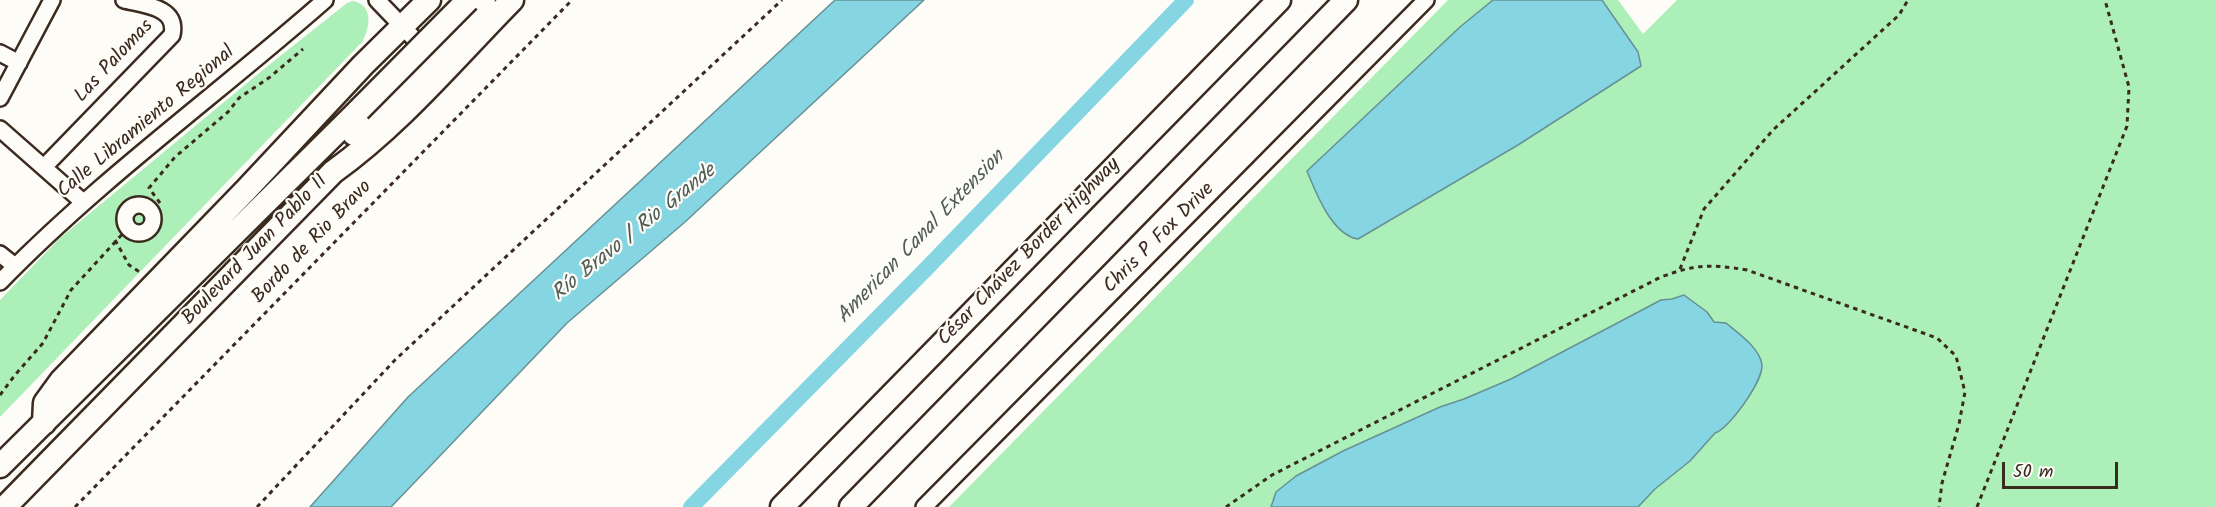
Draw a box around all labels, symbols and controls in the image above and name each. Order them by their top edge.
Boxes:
street label: Las Palomas [70,15,160,109]
street label: Calle Libramiento Regional [53,42,241,204]
water label: American Canal Extension [833,146,1011,330]
street label: César Chávez Border Highway [934,154,1126,352]
water label: Río Bravo / Rio Grande [548,160,722,308]
street label: Boulevard Juan Pablo II [178,171,334,331]
street label: Bordo de Rio Bravo [248,176,378,310]
street label: Chris P Fox Drive [1099,178,1221,300]
scale bar [2005,450,2120,488]
text: 50 m [2013,458,2053,487]

